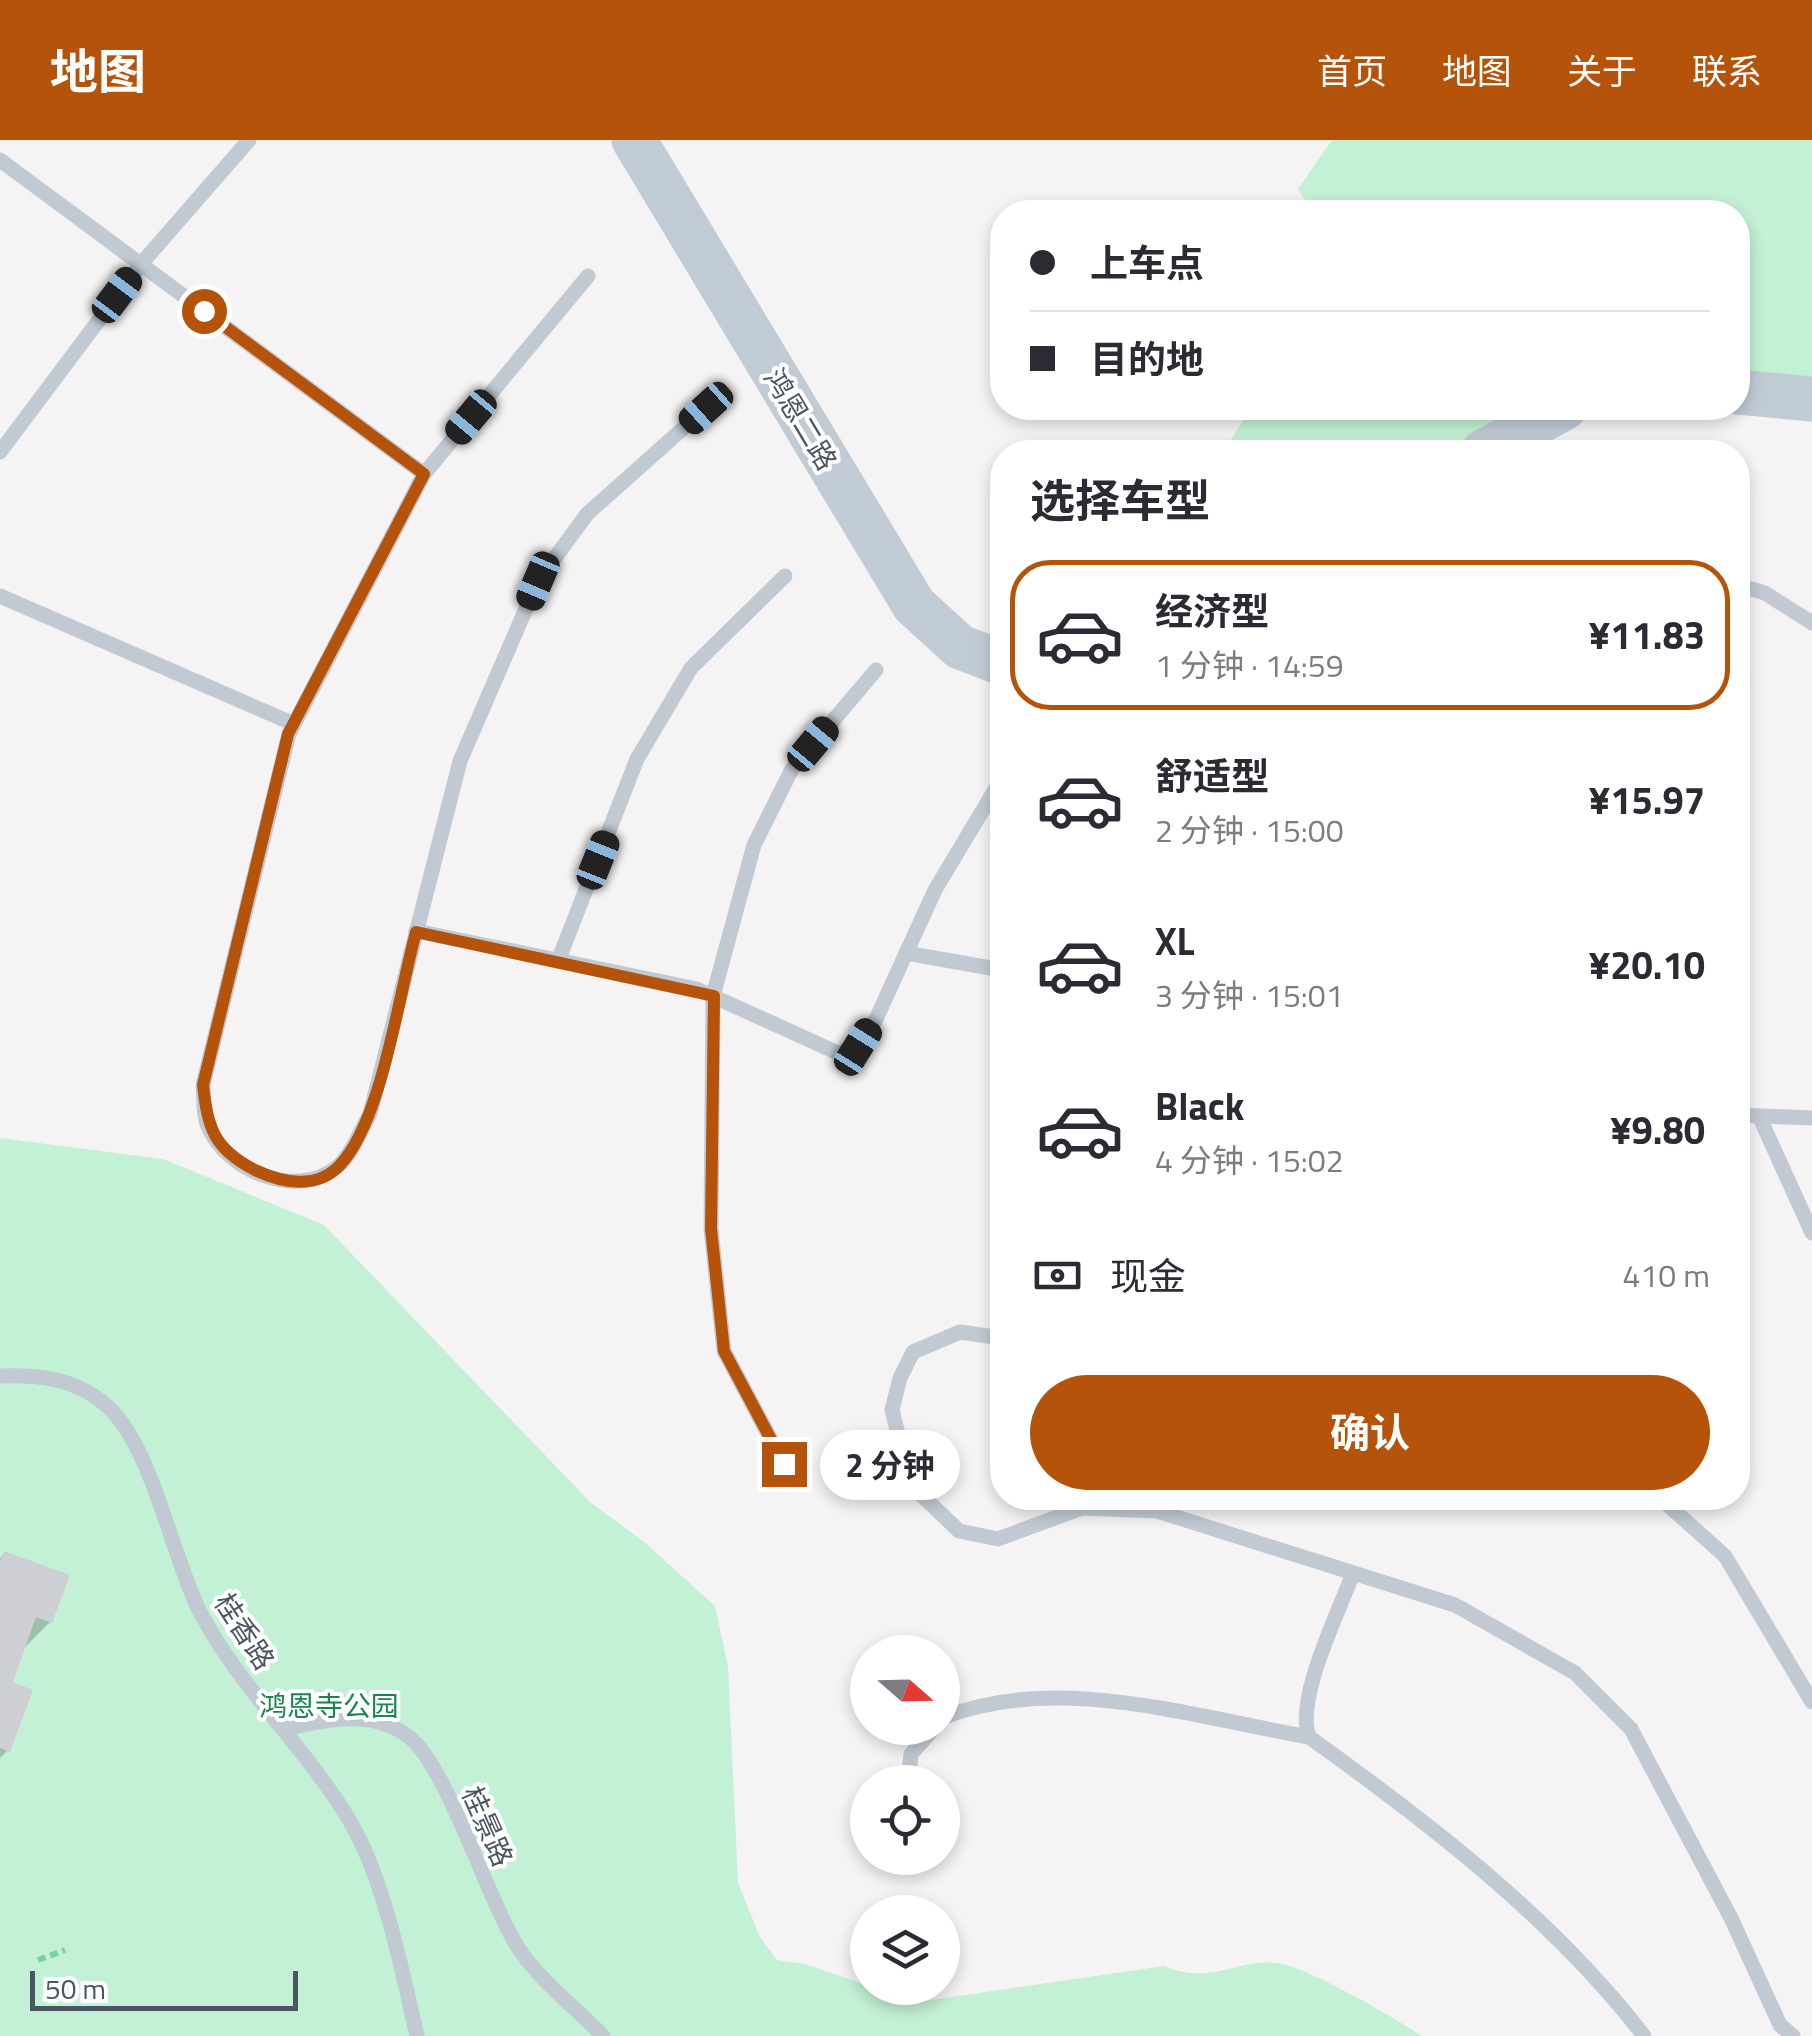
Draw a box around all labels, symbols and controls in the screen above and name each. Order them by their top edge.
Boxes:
text: 地图 [50,35,146,108]
text: 首页 [1317,44,1387,98]
text: 地图 [1442,44,1512,98]
text: 关于 [1567,44,1637,98]
text: 联系 [1692,44,1762,98]
text: 上车点 [1090,234,1204,292]
car [87,262,147,328]
route start [182,289,227,334]
text: 目的地 [1090,330,1204,388]
street label: 鸿恩二路 [754,360,848,478]
car [674,377,738,439]
car [440,384,502,450]
text: 选择车型 [1030,466,1210,534]
car [512,548,564,614]
text: 经济型 [1155,582,1269,640]
icon: car [1035,590,1125,680]
text: ¥11.83 [1589,606,1705,664]
text: 1 分钟 · 14:59 [1155,641,1344,689]
car [782,711,844,777]
text: 舒适型 [1155,747,1269,805]
icon: car [1035,755,1125,845]
text: ¥15.97 [1589,771,1705,829]
text: 2 分钟 · 15:00 [1155,806,1344,854]
car [573,827,623,893]
text: XL [1155,912,1195,970]
icon: car [1035,920,1125,1010]
text: ¥20.10 [1589,936,1705,994]
text: 3 分钟 · 15:01 [1155,971,1344,1019]
car [829,1014,887,1080]
text: Black [1155,1077,1244,1135]
icon: car [1035,1085,1125,1175]
text: ¥9.80 [1610,1101,1705,1159]
text: 4 分钟 · 15:02 [1155,1136,1344,1184]
text: 现金 [1110,1247,1186,1305]
icon: cash [1030,1248,1085,1303]
text: 410 m [1622,1251,1710,1299]
button: 确认 [1030,1375,1710,1490]
callout: 2 分钟 [819,1429,959,1499]
text: 2 分钟 [846,1441,934,1489]
route end [762,1442,807,1487]
street label: 桂香路 [204,1584,286,1678]
north arrow [850,1635,960,1745]
map controls [850,1635,960,2005]
park label: 鸿恩寺公园 [259,1684,399,1727]
button: locate [850,1765,960,1875]
street label: 桂景路 [451,1779,525,1873]
button: layers [850,1895,960,2005]
scale bar [30,1966,298,2010]
text: 50 m [45,1967,106,2010]

